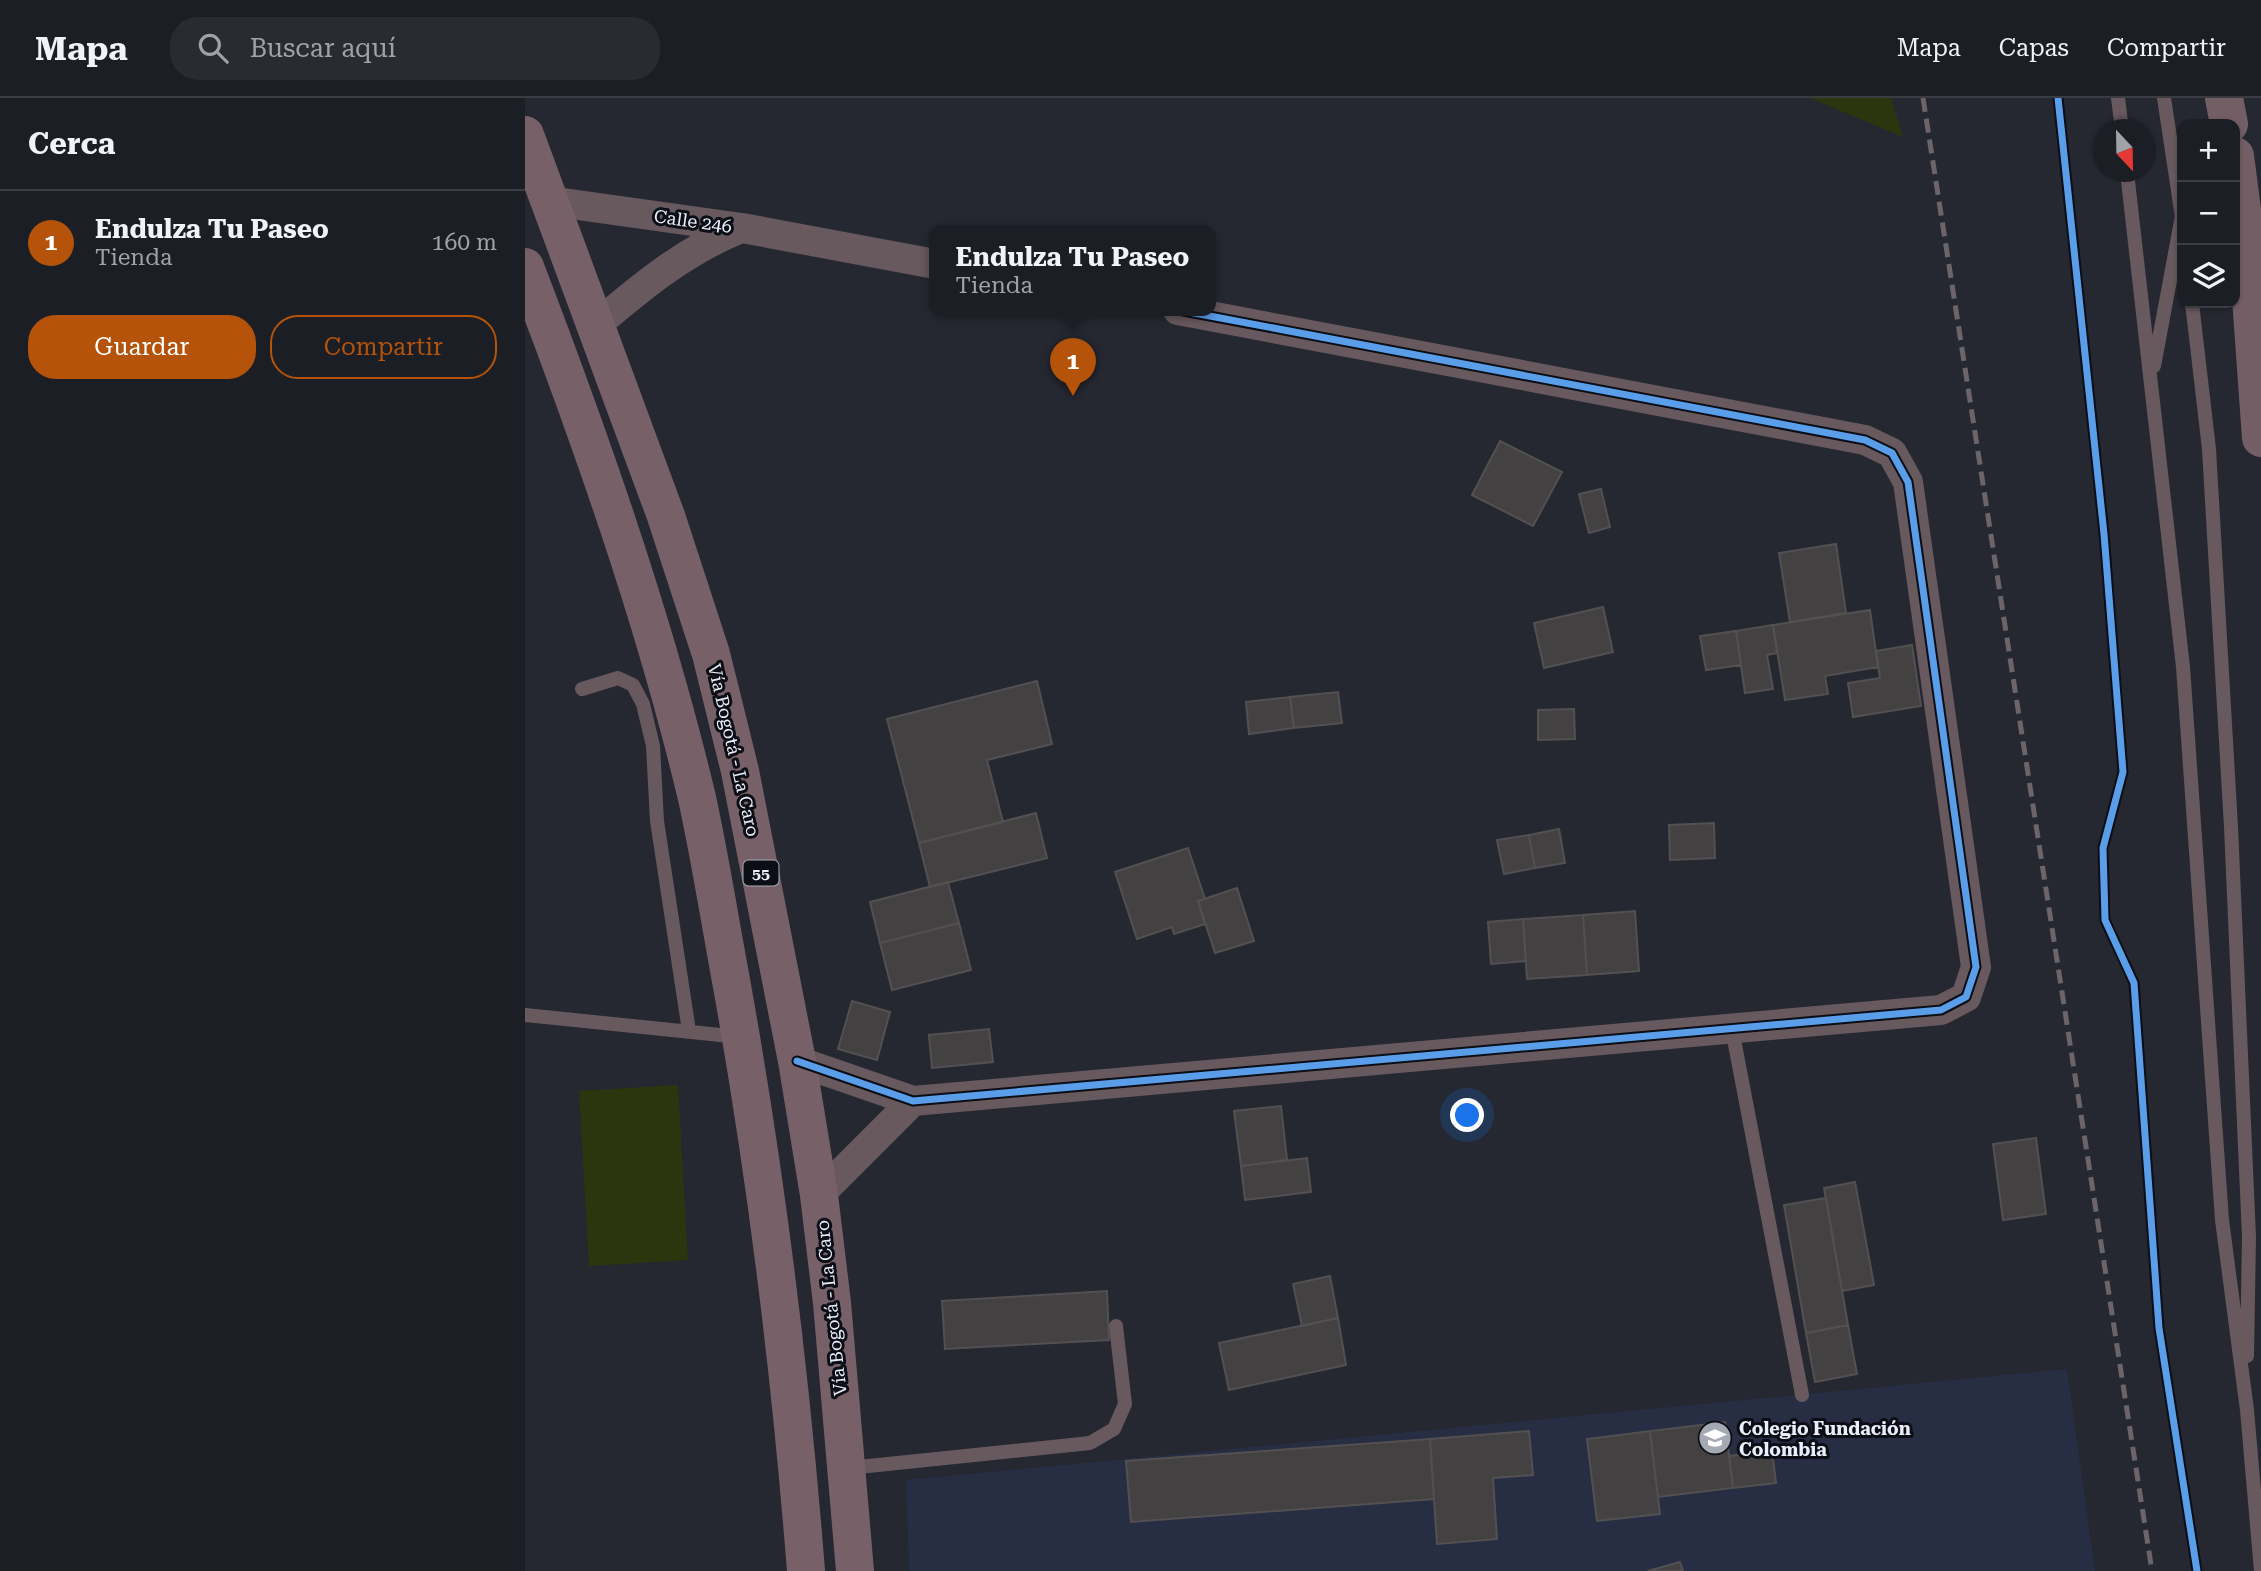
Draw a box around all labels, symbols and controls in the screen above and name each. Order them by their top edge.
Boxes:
search box [170,17,660,80]
text: Mapa [35,29,128,68]
icon: search [194,29,232,67]
text: Buscar aquí [250,33,396,63]
text: Mapa [1897,34,1961,62]
text: Capas [1999,34,2069,62]
text: Compartir [2107,34,2226,62]
north arrow [2093,119,2156,182]
map controls [2177,119,2240,308]
button: + [2177,119,2240,182]
text: Cerca [28,126,115,161]
button: − [2177,182,2240,245]
street label: Calle 246 [653,205,733,237]
text: Endulza Tu Paseo [95,214,329,244]
popup [929,225,1216,316]
text: 1 [45,229,57,256]
text: 160 m [432,229,497,256]
text: Endulza Tu Paseo [956,242,1189,272]
text: Tienda [95,244,172,271]
button: layers [2177,245,2240,308]
text: Tienda [956,272,1033,299]
button: Guardar [28,315,256,379]
button: Compartir [270,315,497,379]
pin: 1 [1050,338,1096,396]
street label: Vía Bogotá - La Caro [704,662,764,838]
road number: 55 [743,860,779,886]
your location [1450,1098,1484,1132]
street label: Vía Bogotá - La Caro [811,1219,851,1397]
place label: Colegio Fundación Colombia [1739,1418,1911,1460]
school or university icon: Colegio Fundación Colombia [1696,1419,1734,1457]

